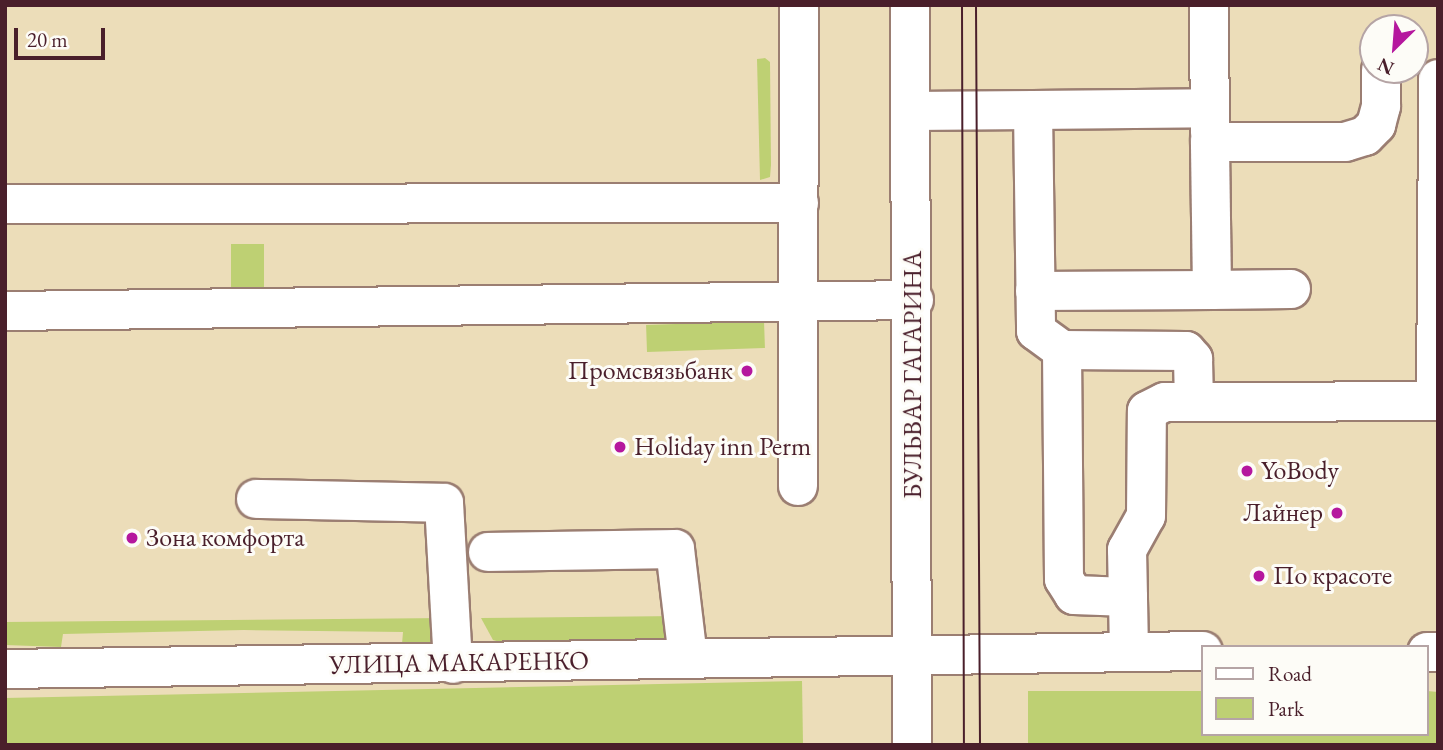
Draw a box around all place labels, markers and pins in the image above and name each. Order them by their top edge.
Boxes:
place label: Промсвязьбанк [568,355,733,387]
marker: Промсвязьбанк [739,363,755,379]
place label: Holiday inn Perm [634,431,811,463]
marker: Holiday inn Perm [612,439,628,455]
place label: YoBody [1261,455,1339,487]
marker: YoBody [1239,463,1255,479]
place label: Лайнер [1243,497,1323,529]
marker: Лайнер [1329,505,1345,521]
place label: Зона комфорта [146,522,305,554]
marker: Зона комфорта [124,530,140,546]
place label: По красоте [1273,560,1392,592]
marker: По красоте [1251,568,1267,584]

